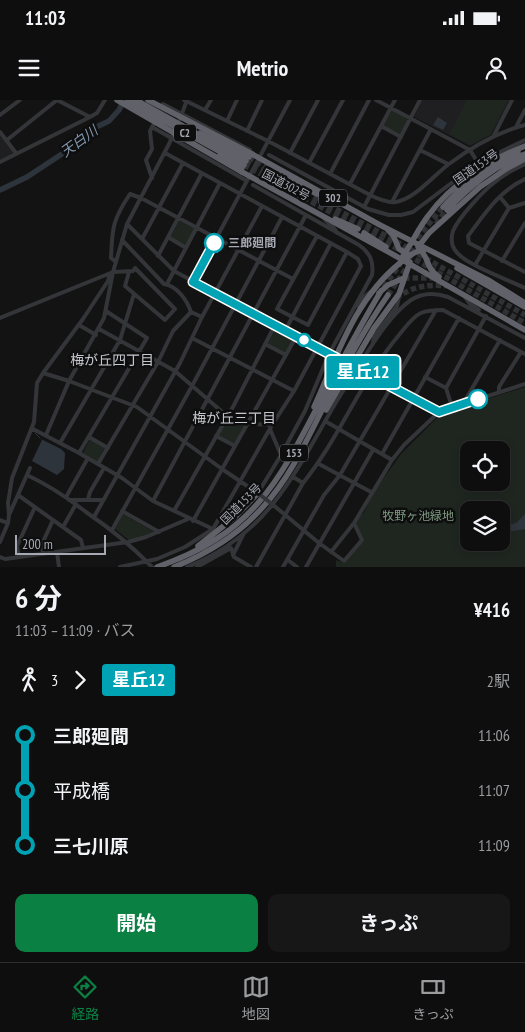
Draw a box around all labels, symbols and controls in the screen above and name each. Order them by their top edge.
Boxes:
text: 11:03 [25,6,66,30]
icon: menu [15,54,43,82]
text: Metrio [237,54,288,82]
icon: person [482,54,510,82]
water label: 天白川 [57,120,103,161]
road number: C2 [174,124,196,142]
street label: 国道153号 [450,145,501,188]
street label: 国道302号 [260,166,313,203]
road number: 302 [319,190,347,206]
marker: 三郎廻間 [204,233,224,253]
place label: 三郎廻間 [228,235,276,250]
unlabelled marker [297,333,311,347]
district label: 梅が丘四丁目 [70,351,154,369]
line badge: 星丘12 [328,356,398,388]
text: 星丘12 [336,360,390,383]
unlabelled marker [468,389,488,409]
district label: 梅が丘三丁目 [192,409,276,427]
map controls [460,441,510,551]
button: locate [460,441,510,491]
road number: 153 [280,444,308,462]
street label: 国道153号 [217,480,264,527]
button: layers [460,501,510,551]
park label: 牧野ヶ池緑地 [382,508,454,523]
scale bar [15,532,106,555]
text: 200 m [22,535,53,553]
text: 6 分 [15,579,62,616]
text: ¥416 [474,598,510,622]
text: 11:03 – 11:09 · バス [15,620,135,640]
icon: walk [15,666,43,694]
icon: forward [66,666,94,694]
text: 星丘12 [112,668,165,691]
text: 3 [51,670,58,690]
text: 2駅 [487,671,510,691]
text: 三郎廻間 [53,724,129,748]
text: 11:06 [478,725,510,745]
text: 平成橋 [53,779,110,803]
text: 11:07 [478,780,510,800]
text: 三七川原 [53,834,129,858]
text: 11:09 [478,835,510,855]
button: 開始 [15,894,258,952]
button: きっぷ [268,894,510,952]
tab: 経路 [71,973,99,1023]
tab: 地図 [242,973,270,1023]
tab: きっぷ [412,973,454,1023]

